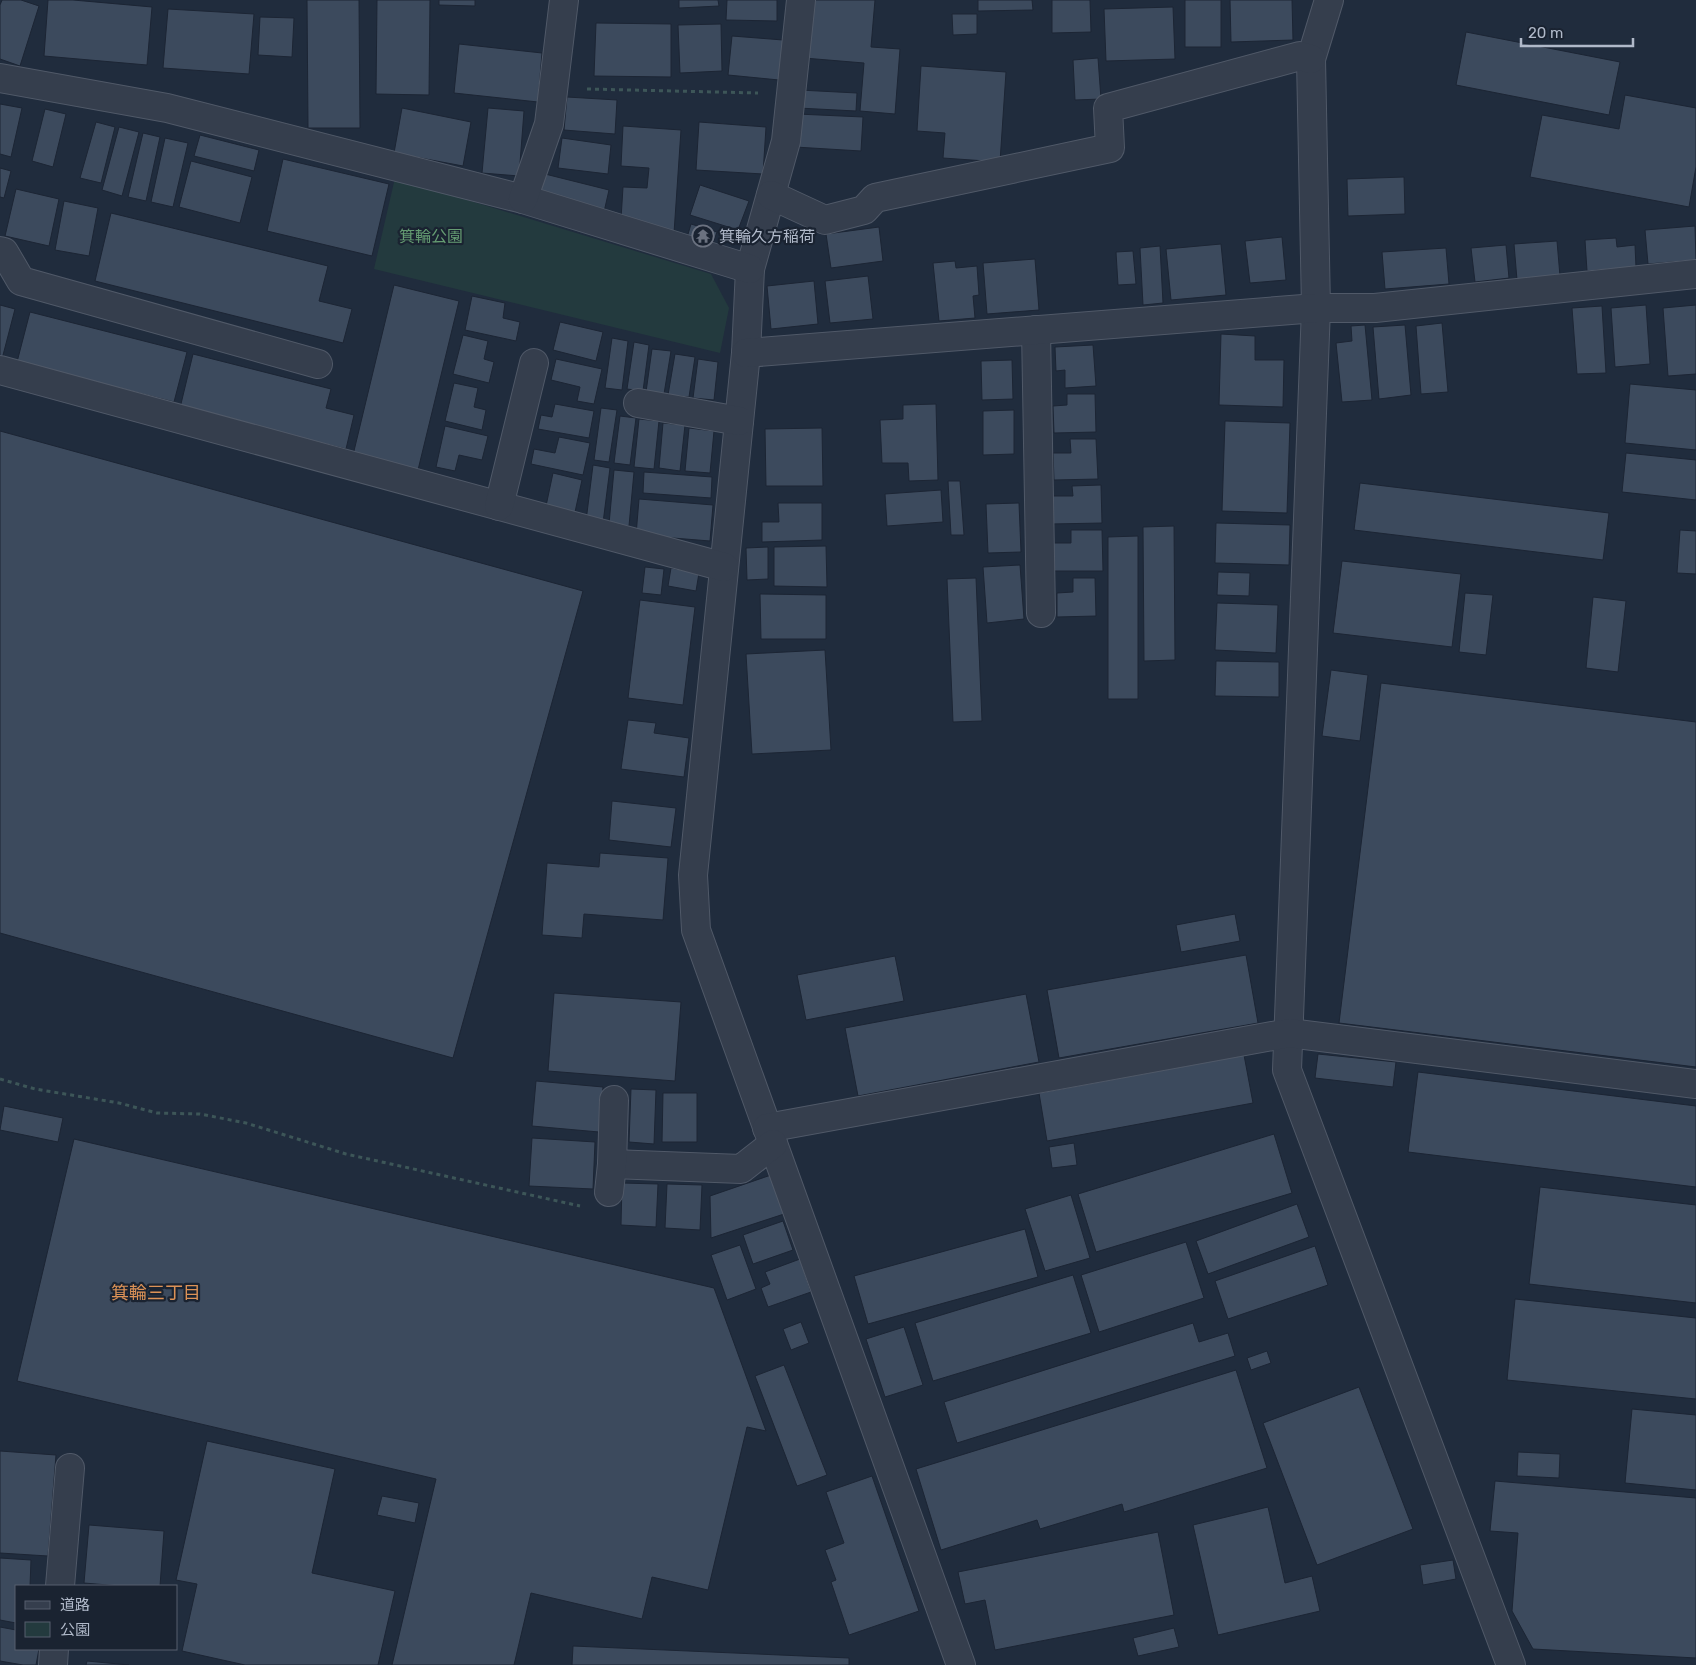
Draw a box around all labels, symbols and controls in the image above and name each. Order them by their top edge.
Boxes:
scale bar [1521,15,1634,47]
text: 20 m [1528,24,1563,42]
temple icon: 箕輪久方稲荷 [691,224,715,248]
park label: 箕輪公園 [399,227,463,246]
place label: 箕輪久方稲荷 [719,227,815,246]
district label: 箕輪三丁目 [111,1282,201,1304]
legend [15,1585,178,1650]
text: 道路 [60,1596,90,1614]
text: 公園 [60,1621,90,1639]

